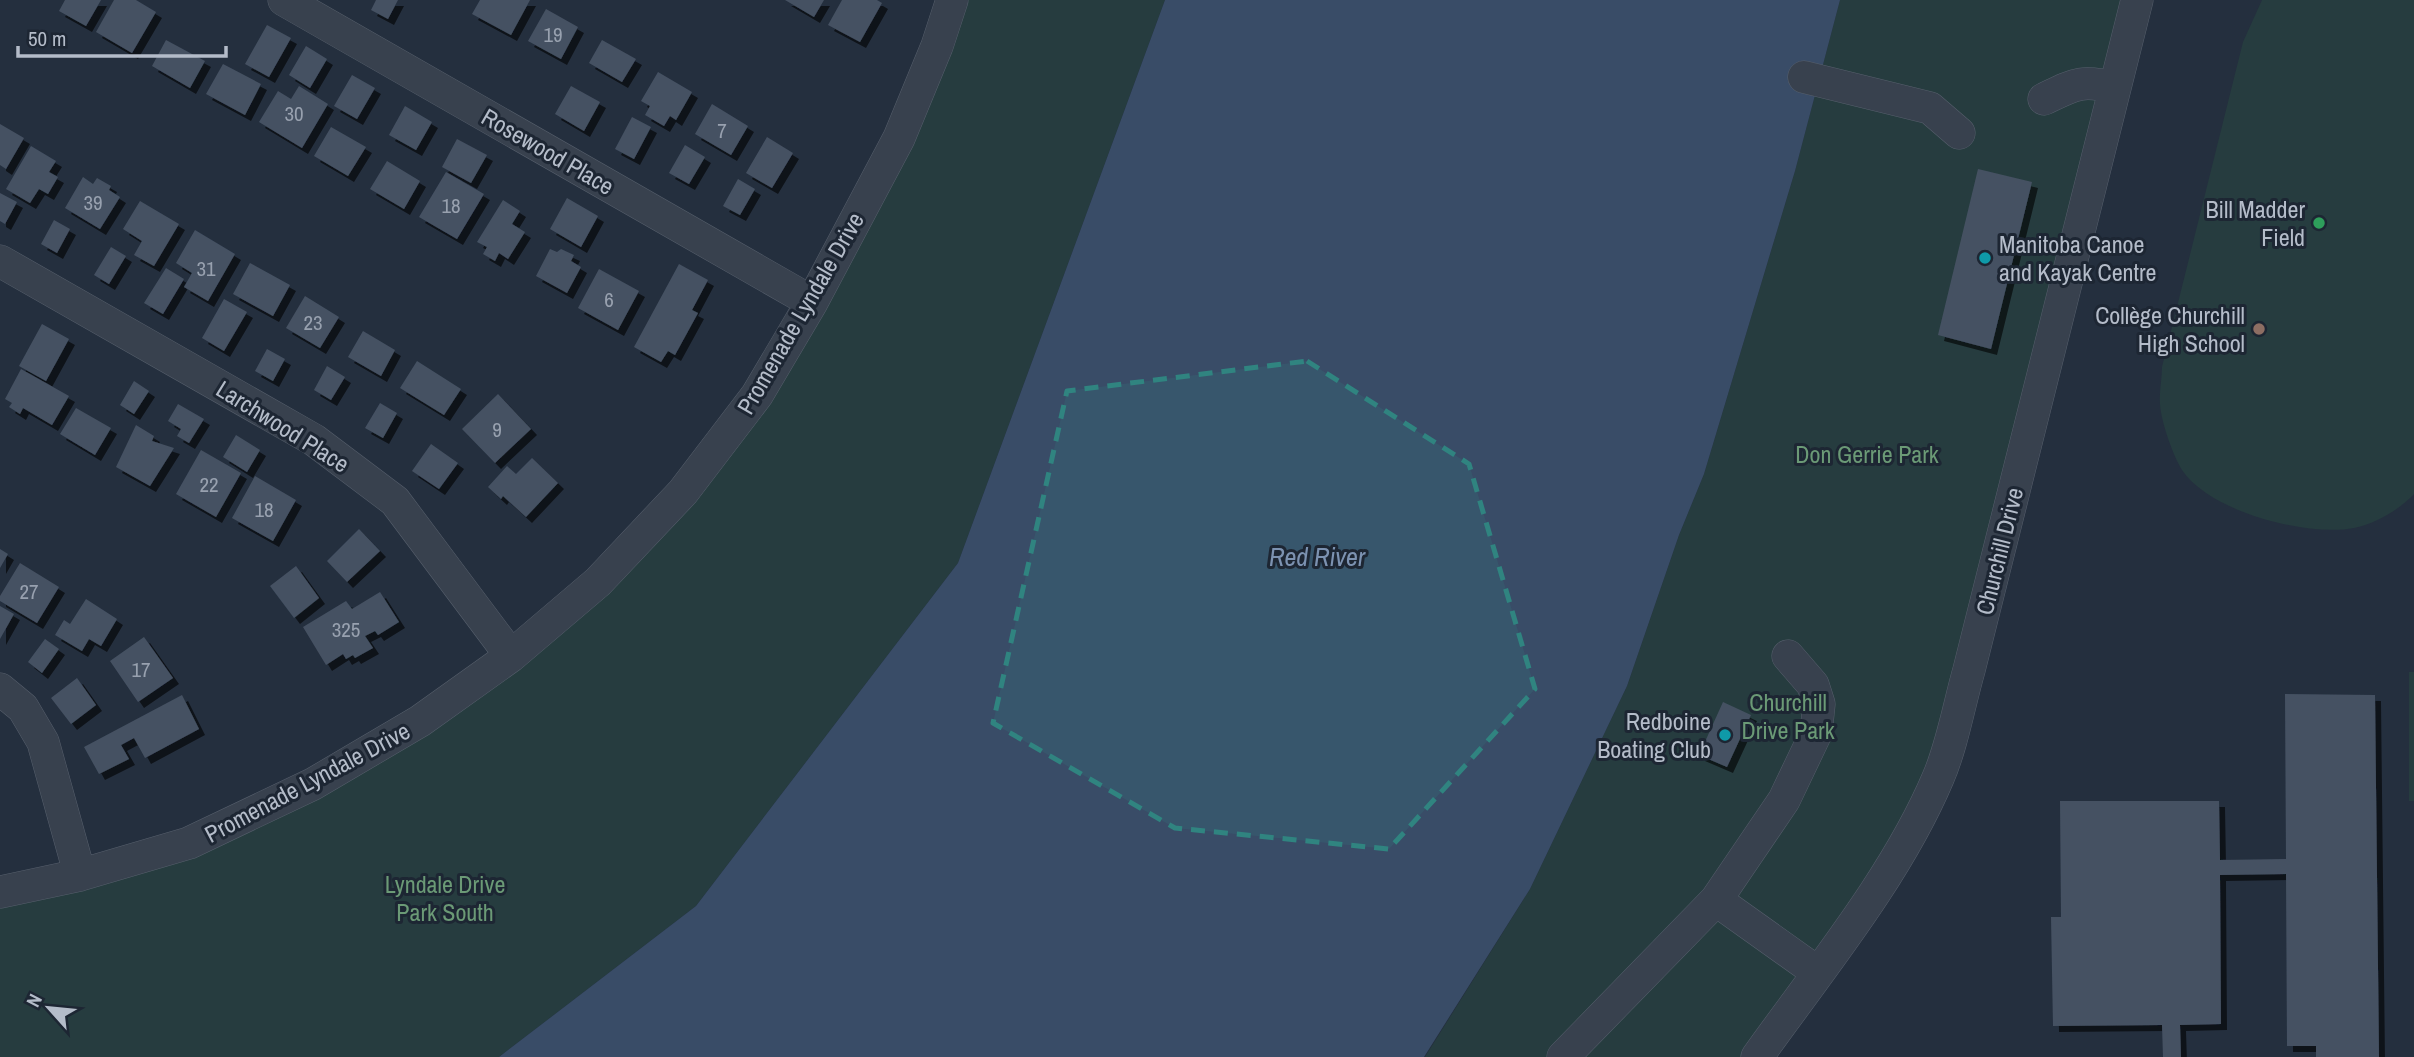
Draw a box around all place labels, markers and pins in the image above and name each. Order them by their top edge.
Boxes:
place label: Bill Madder Field [2205,193,2305,253]
marker: Bill Madder Field [2311,215,2327,231]
place label: Manitoba Canoe and Kayak Centre [1999,228,2157,288]
marker: Manitoba Canoe and Kayak Centre [1977,250,1993,266]
place label: Collège Churchill High School [2095,299,2245,359]
marker: Collège Churchill High School [2251,321,2267,337]
place label: Redboine Boating Club [1597,705,1711,765]
marker: Redboine Boating Club [1717,727,1733,743]

